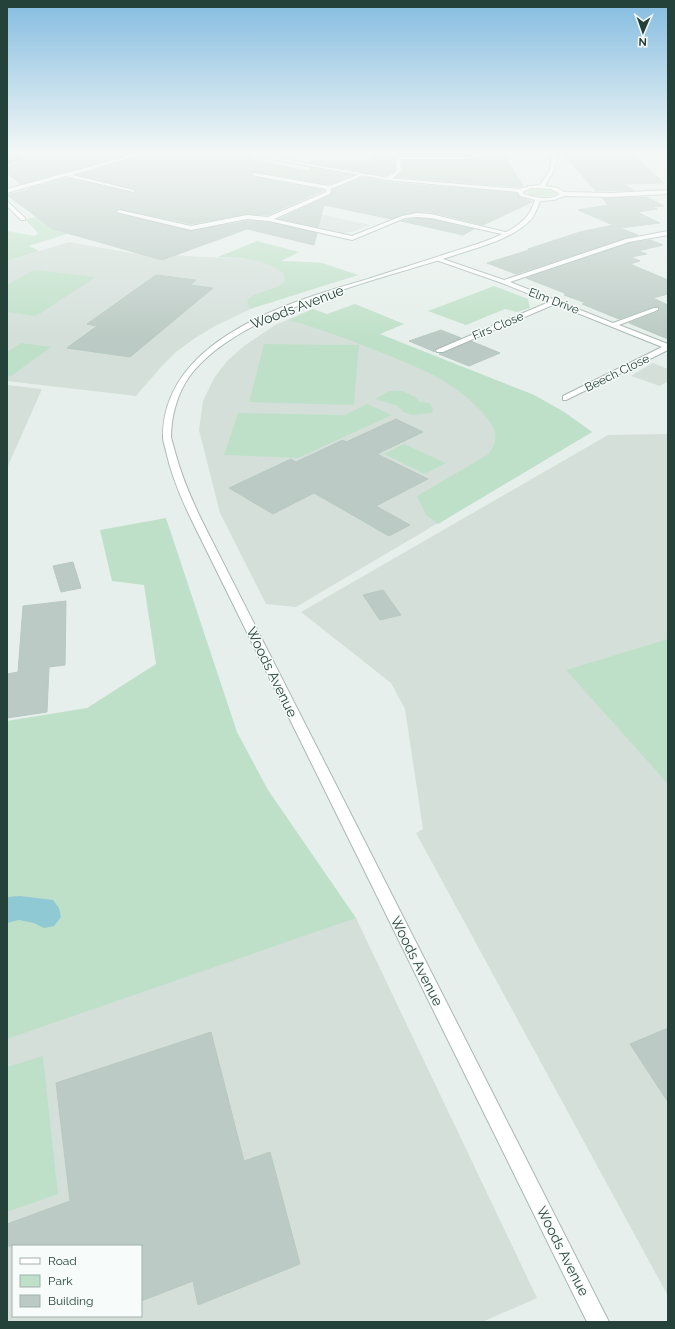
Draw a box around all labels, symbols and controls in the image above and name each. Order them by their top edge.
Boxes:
north arrow [623,12,663,52]
text: N [638,35,647,48]
street label: Woods Avenue [248,282,346,332]
street label: Elm Drive [527,285,581,317]
street label: Firs Close [470,309,526,343]
street label: Beech Close [582,351,652,395]
street label: Woods Avenue [243,624,301,720]
street label: Woods Avenue [388,914,446,1008]
street label: Woods Avenue [534,1204,592,1298]
legend [12,1245,142,1317]
text: Road [48,1254,77,1268]
text: Park [48,1274,73,1288]
text: Building [48,1294,94,1308]

